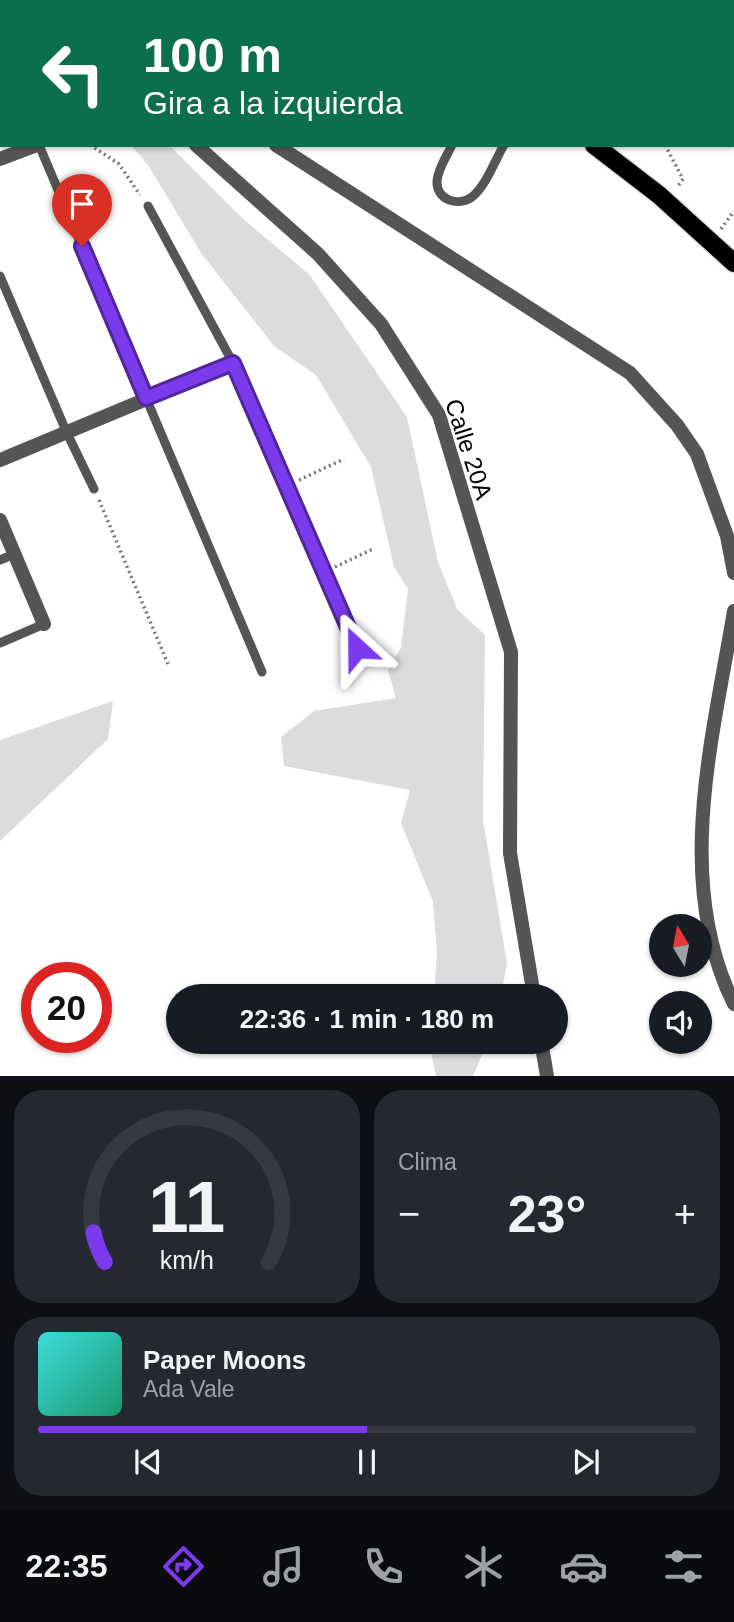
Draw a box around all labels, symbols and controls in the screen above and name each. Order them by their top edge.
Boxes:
icon: left [28,28,119,119]
text: 100 m [143,28,282,82]
text: Gira a la izquierda [143,85,403,121]
pin [52,174,112,246]
icon: arrive [63,185,101,223]
street label: Calle 20A [440,395,498,503]
position arrow [320,611,394,685]
north arrow [649,914,712,976]
map controls [649,914,712,1054]
speed limit sign: 20 [21,962,112,1053]
button: sound [649,991,712,1054]
text: 22:36 · 1 min · 180 m [240,1004,494,1034]
text: Clima [398,1149,457,1175]
text: 11 [149,1167,225,1248]
text: 23° [508,1185,586,1243]
text: − [398,1193,420,1235]
text: + [674,1193,696,1235]
text: km/h [160,1246,214,1274]
text: Paper Moons [143,1345,306,1375]
text: Ada Vale [143,1376,235,1402]
icon: previous [129,1443,167,1481]
icon: pause [348,1443,386,1481]
icon: next [567,1443,605,1481]
icon: directions [159,1542,208,1591]
icon: music [259,1542,308,1591]
icon: phone [359,1542,408,1591]
icon: climate [459,1542,508,1591]
icon: car [559,1542,608,1591]
icon: filters [659,1542,708,1591]
text: 22:35 [26,1548,107,1584]

